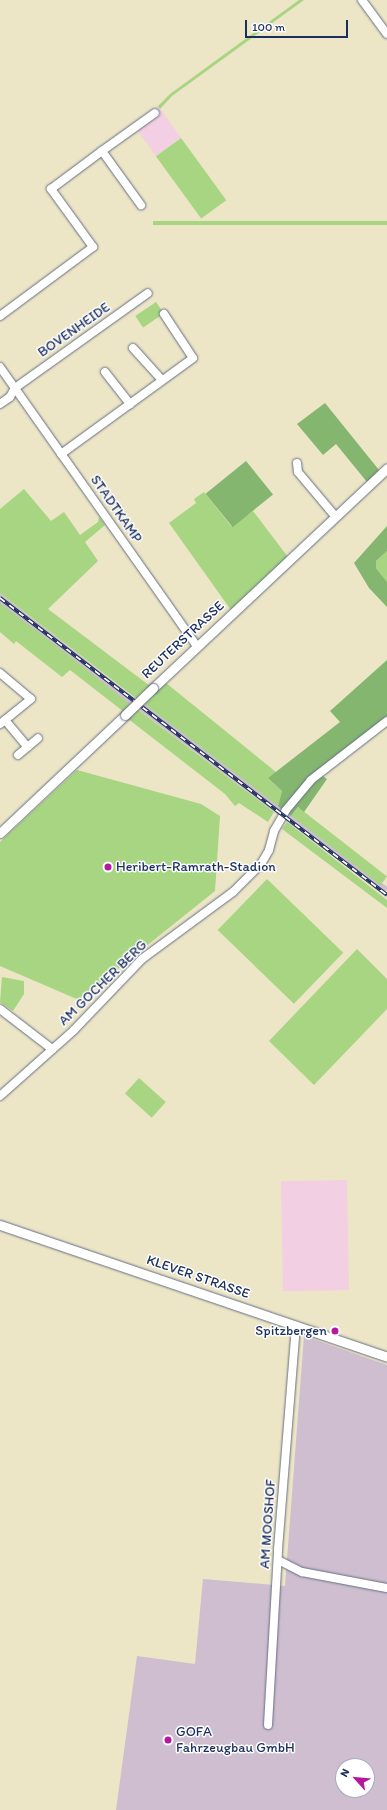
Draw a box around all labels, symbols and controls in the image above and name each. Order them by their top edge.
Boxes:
scale bar [247,12,350,38]
text: 100 m [252,20,285,34]
street label: BOVENHEIDE [35,299,113,361]
street label: STADTKAMP [87,472,145,546]
street label: REUTERSTRASSE [138,598,228,682]
place label: Heribert-Ramrath-Stadion [116,859,276,875]
marker: Heribert-Ramrath-Stadion [103,862,113,872]
street label: AM GOCHER BERG [55,937,151,1029]
street label: KLEVER STRASSE [144,1251,252,1303]
place label: Spitzbergen [255,1323,327,1339]
marker: Spitzbergen [330,1326,340,1336]
street label: AM MOOSHOF [257,1479,279,1569]
place label: GOFA Fahrzeugbau GmbH [176,1724,295,1756]
marker: GOFA Fahrzeugbau GmbH [163,1735,173,1745]
north arrow [335,1758,375,1798]
text: N [337,1767,352,1779]

